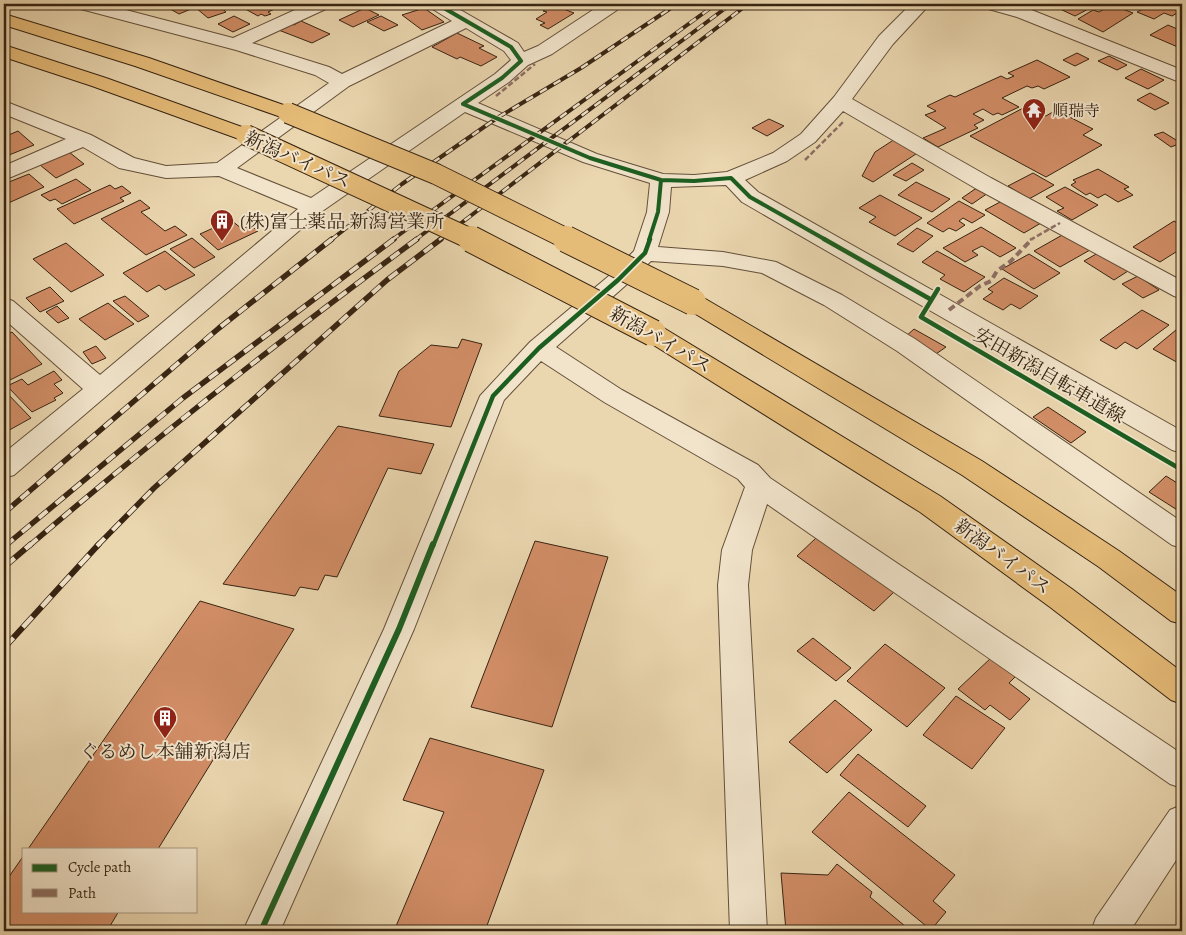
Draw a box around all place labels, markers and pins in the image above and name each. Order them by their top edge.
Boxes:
temple icon: 順瑞寺 [1021,97,1047,131]
place label: 順瑞寺 [1052,100,1100,122]
building icon: (株)富士薬品 新潟営業所 [209,208,235,242]
place label: (株)富士薬品 新潟営業所 [240,209,444,235]
building icon: ぐるめし本舗新潟店 [152,705,178,739]
place label: ぐるめし本舗新潟店 [79,739,251,765]

